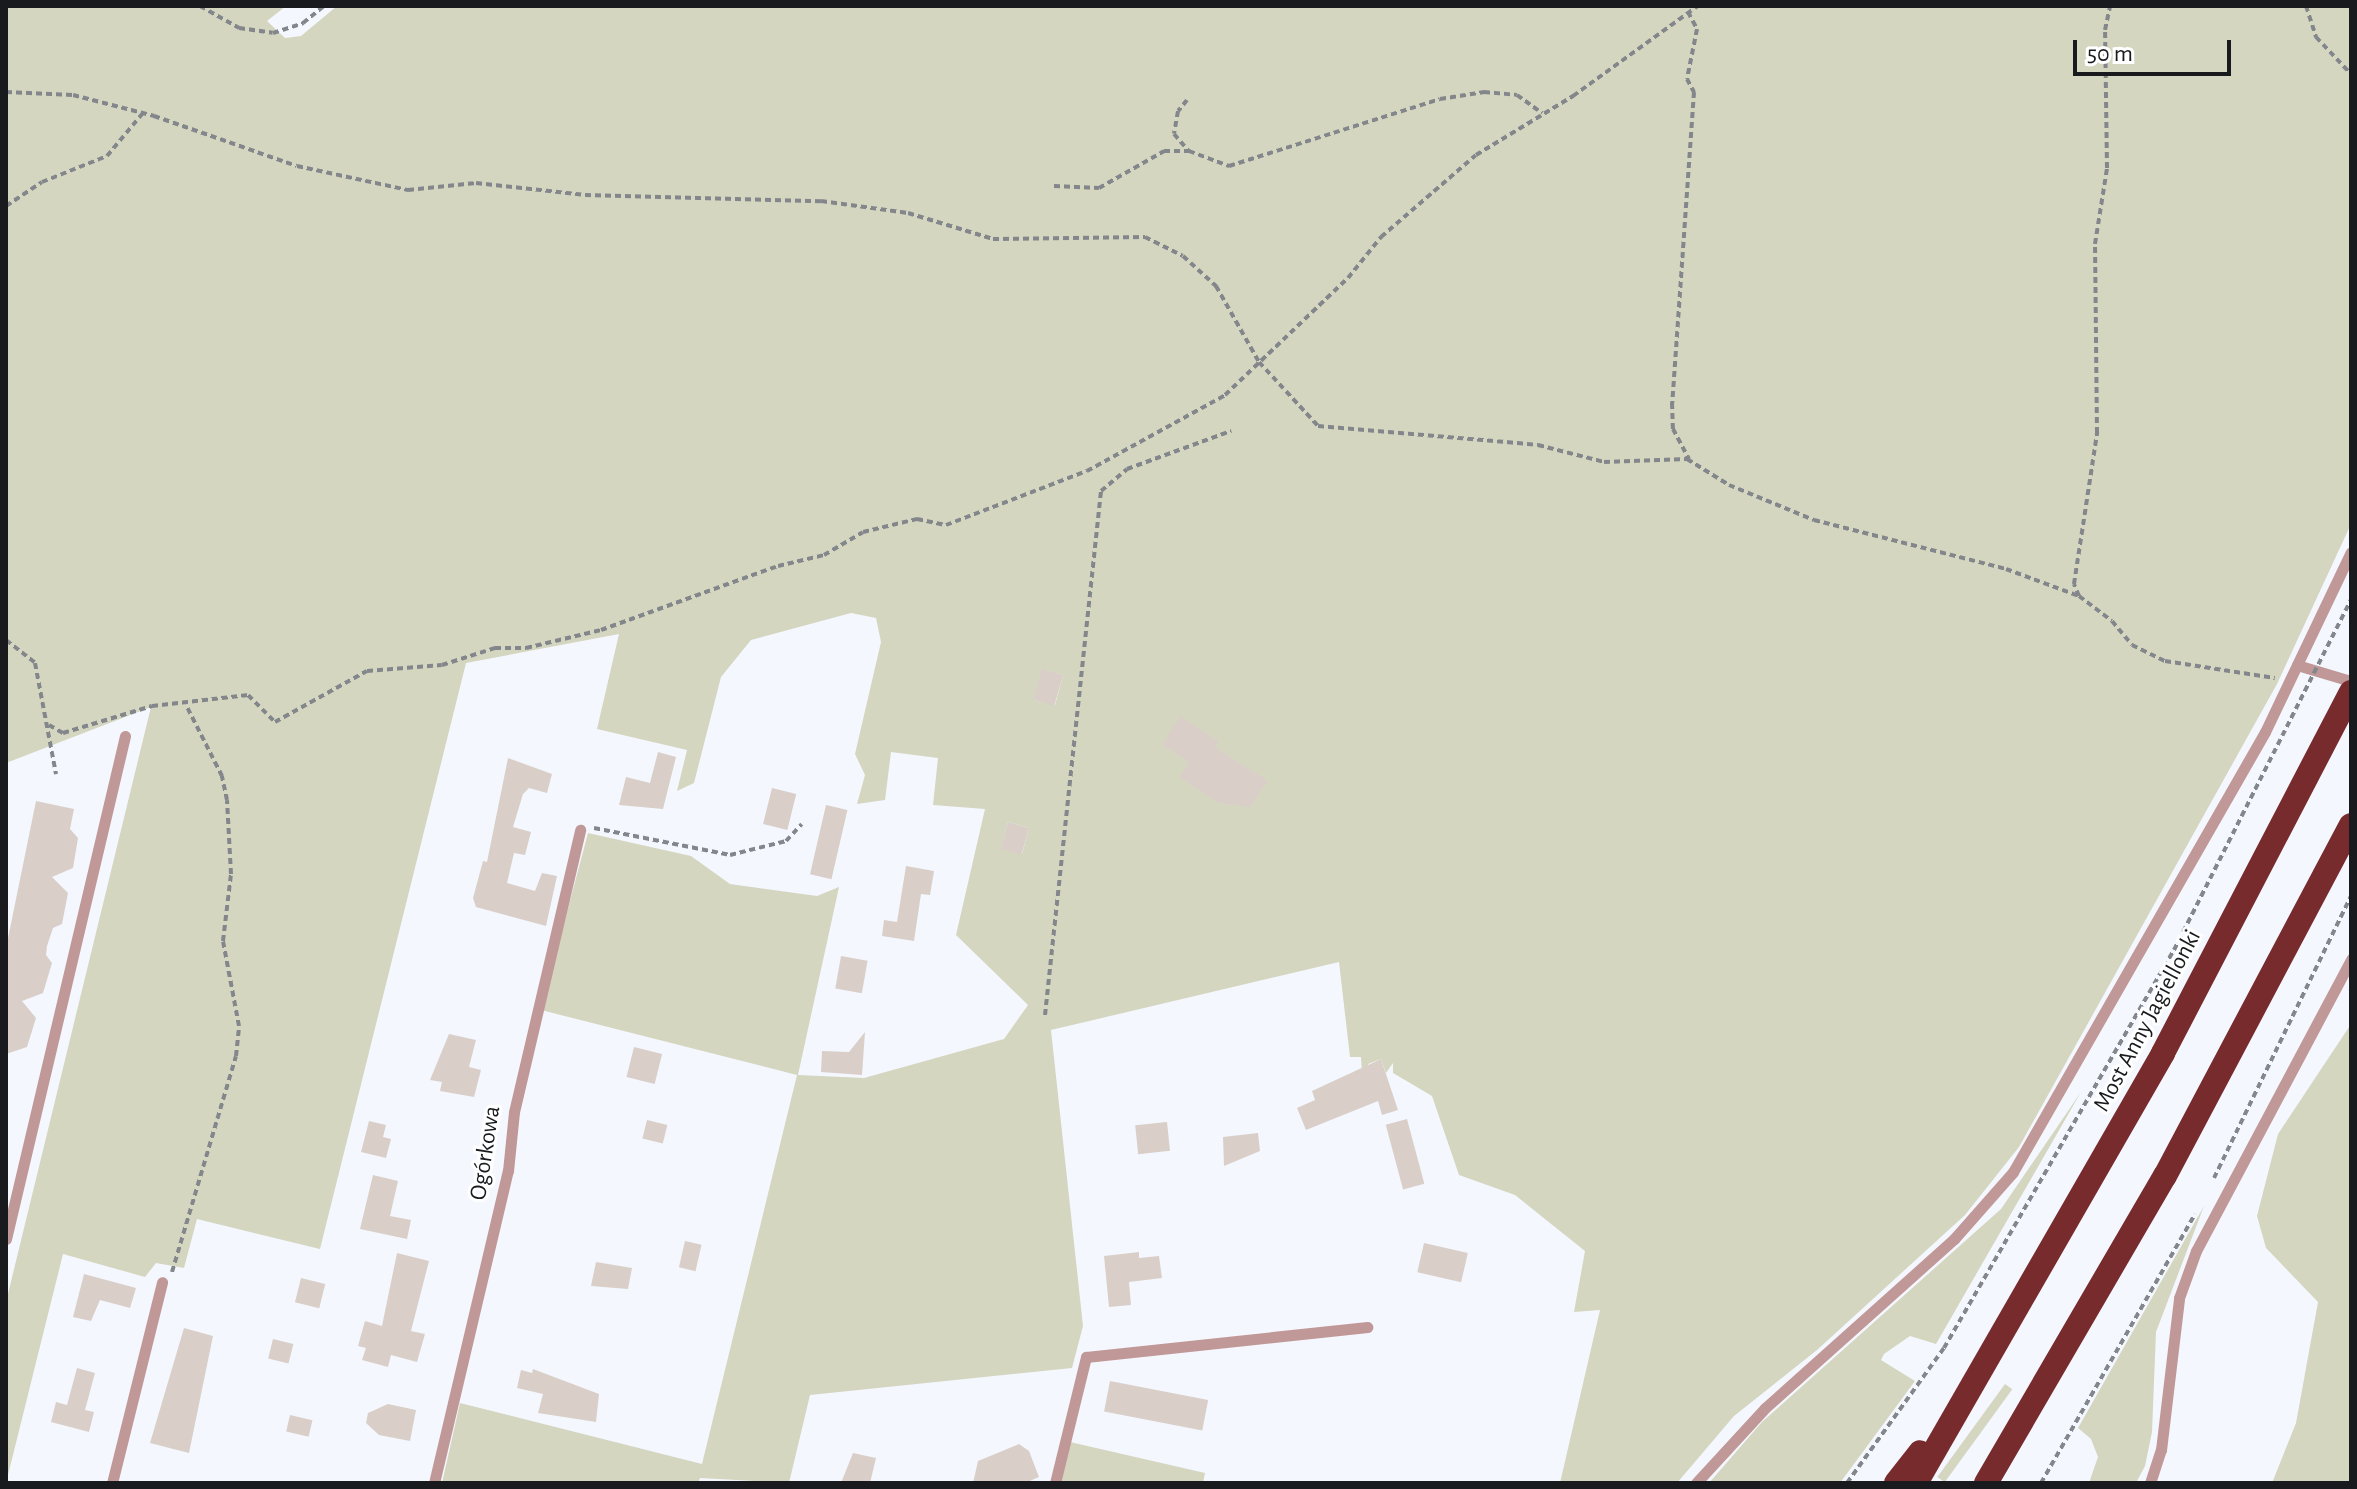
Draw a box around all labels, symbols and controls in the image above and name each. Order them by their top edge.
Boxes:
scale bar [2077,24,2235,74]
text: 50 m [2087,42,2133,66]
street label: Most Anny Jagiellonki [2088,925,2208,1117]
street label: Ogórkowa [464,1104,508,1202]

